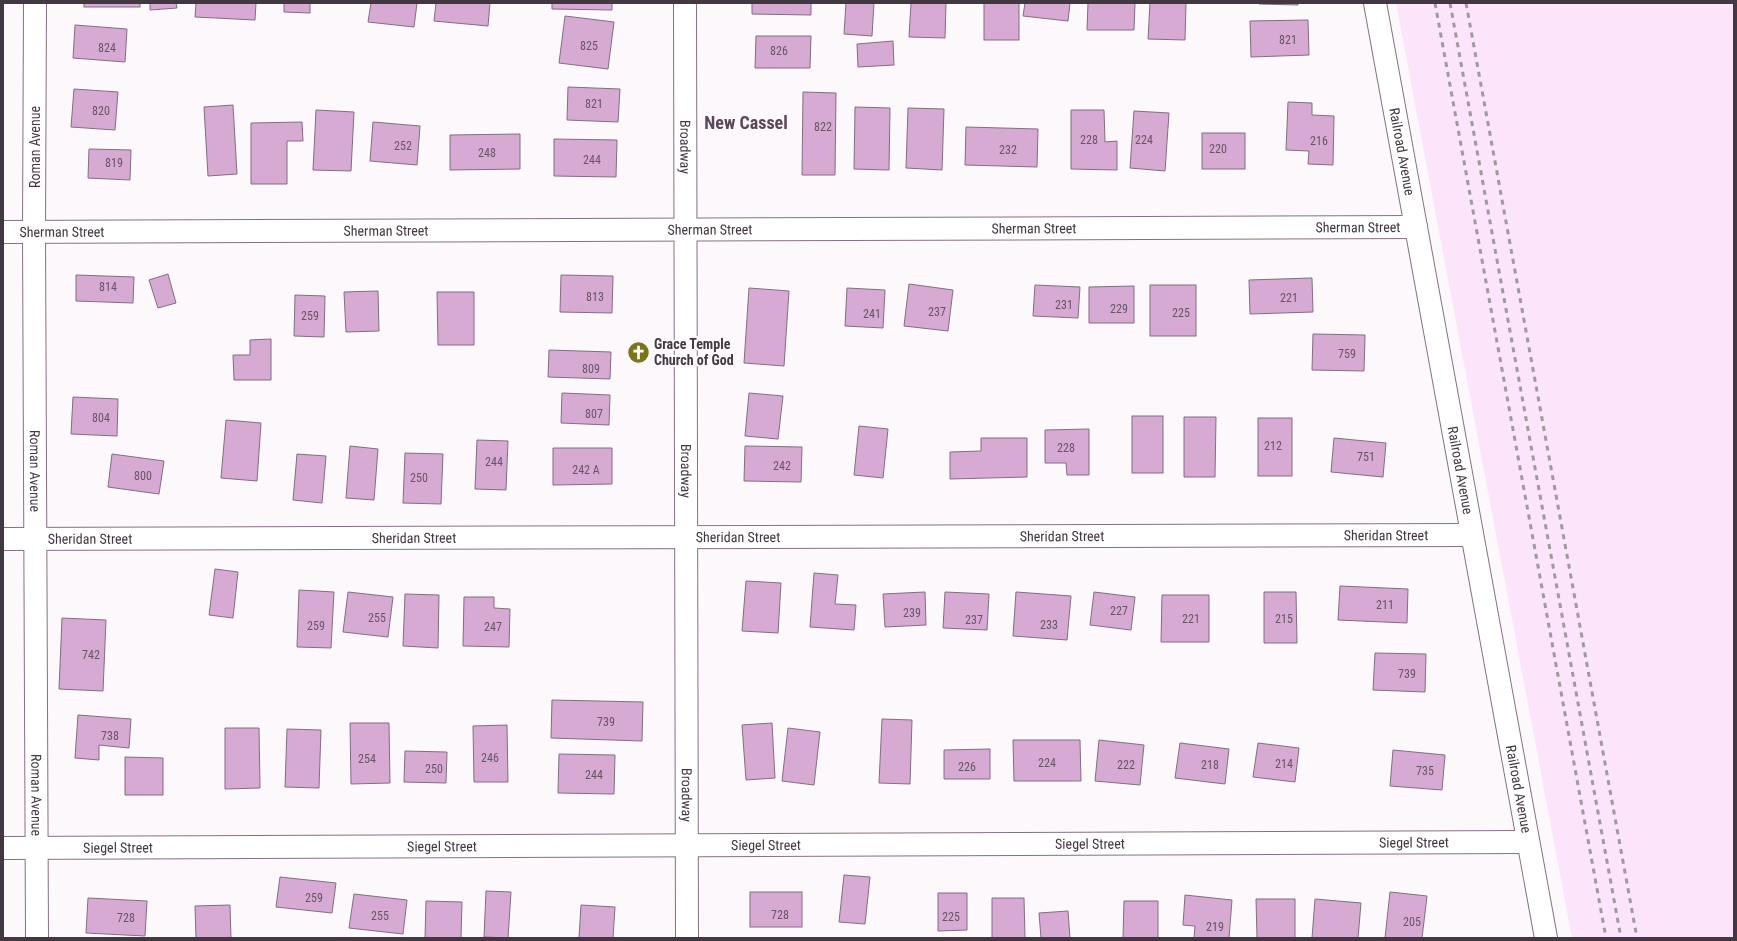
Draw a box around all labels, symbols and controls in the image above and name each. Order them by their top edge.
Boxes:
house number: 821 [1279,33,1297,47]
house number: 825 [580,39,598,53]
house number: 824 [98,41,116,55]
house number: 826 [770,44,788,58]
house number: 821 [585,97,603,111]
house number: 820 [92,104,110,118]
street label: Roman Avenue [27,106,43,188]
street label: Railroad Avenue [1386,106,1418,197]
district label: New Cassel [704,112,788,133]
street label: Broadway [677,120,693,174]
house number: 822 [814,120,832,134]
house number: 228 [1080,133,1098,147]
house number: 224 [1135,133,1153,147]
house number: 216 [1310,134,1328,148]
house number: 252 [394,139,412,153]
house number: 220 [1209,142,1227,156]
house number: 232 [999,143,1017,157]
house number: 248 [478,146,496,160]
house number: 244 [583,153,601,167]
house number: 819 [105,156,123,170]
street label: Sherman Street [1315,219,1401,235]
street label: Sherman Street [991,220,1077,237]
street label: Sherman Street [667,221,753,238]
street label: Sherman Street [343,222,429,239]
street label: Sherman Street [19,224,105,240]
house number: 814 [99,280,117,294]
house number: 813 [586,290,604,304]
house number: 221 [1280,291,1298,305]
house number: 231 [1055,298,1073,312]
house number: 229 [1110,302,1128,316]
house number: 237 [928,305,946,319]
house number: 225 [1172,306,1190,320]
house number: 241 [863,307,881,321]
house number: 259 [301,309,319,323]
place label: Grace Temple Church of God [654,336,734,368]
church icon: Grace Temple Church of God [625,339,651,365]
house number: 759 [1338,347,1356,361]
house number: 809 [582,362,600,376]
house number: 807 [585,407,603,421]
house number: 804 [92,411,110,425]
street label: Railroad Avenue [1445,425,1476,516]
street label: Roman Avenue [27,430,43,512]
house number: 212 [1264,439,1282,453]
house number: 228 [1057,441,1075,455]
street label: Broadway [678,444,694,498]
house number: 751 [1357,450,1375,464]
house number: 244 [485,455,503,469]
house number: 242 [773,459,791,473]
house number: 242 A [572,463,600,477]
house number: 800 [134,469,152,483]
house number: 250 [410,471,428,485]
street label: Sheridan Street [1344,527,1428,543]
street label: Sheridan Street [1020,528,1104,544]
street label: Sheridan Street [696,529,780,545]
street label: Sheridan Street [372,530,456,546]
street label: Sheridan Street [48,531,132,547]
house number: 211 [1376,598,1394,612]
house number: 227 [1110,604,1128,618]
house number: 239 [903,606,921,620]
house number: 255 [368,611,386,625]
house number: 221 [1182,612,1200,626]
house number: 215 [1275,612,1293,626]
house number: 237 [965,613,983,627]
house number: 233 [1040,618,1058,632]
house number: 259 [307,619,325,633]
house number: 247 [484,620,502,634]
house number: 742 [82,648,100,662]
house number: 739 [1398,667,1416,681]
house number: 739 [597,715,615,729]
house number: 738 [101,729,119,743]
street label: Railroad Avenue [1503,744,1535,835]
house number: 246 [481,751,499,765]
house number: 254 [358,752,376,766]
street label: Roman Avenue [28,754,45,836]
house number: 224 [1038,756,1056,770]
house number: 214 [1275,757,1293,771]
house number: 222 [1117,758,1135,772]
house number: 218 [1201,758,1219,772]
house number: 226 [958,760,976,774]
house number: 250 [425,762,443,776]
house number: 735 [1416,764,1434,778]
house number: 244 [585,768,603,782]
street label: Broadway [679,768,695,822]
street label: Siegel Street [1379,834,1449,851]
street label: Siegel Street [1055,836,1125,852]
street label: Siegel Street [731,837,801,853]
street label: Siegel Street [407,838,477,854]
street label: Siegel Street [83,839,153,856]
house number: 259 [305,891,323,905]
house number: 728 [771,908,789,922]
house number: 255 [371,909,389,923]
house number: 225 [942,910,960,924]
house number: 728 [117,911,135,925]
house number: 205 [1403,915,1421,929]
house number: 219 [1206,920,1224,934]

